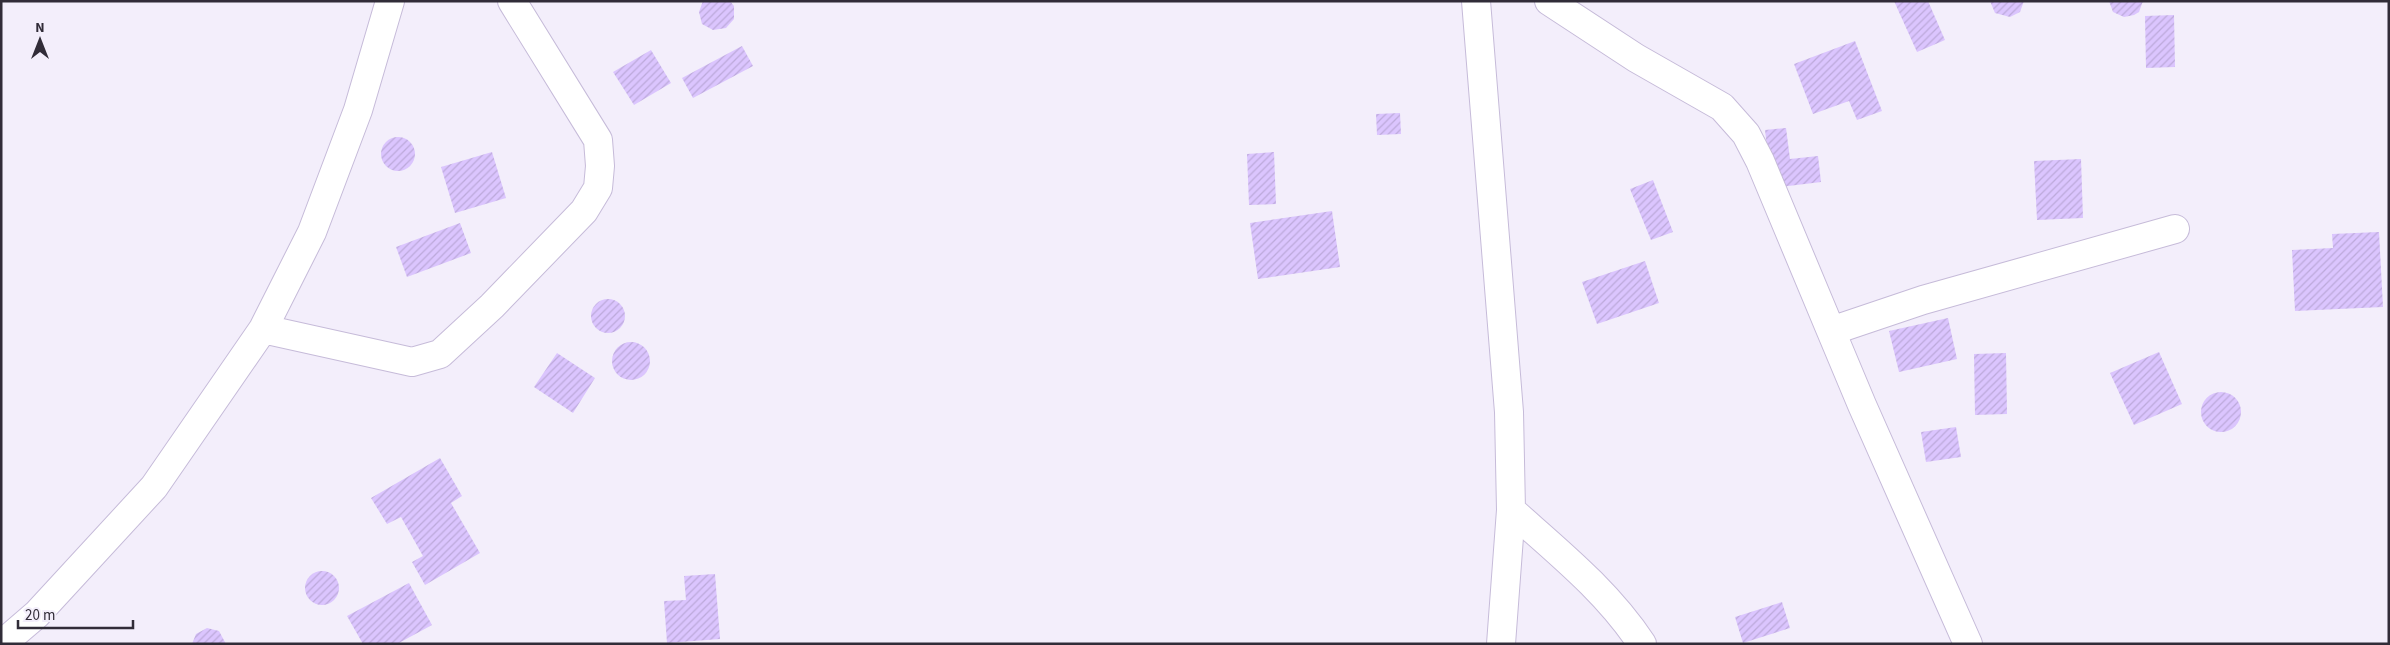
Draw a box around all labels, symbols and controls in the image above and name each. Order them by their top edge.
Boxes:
north arrow [15,15,65,65]
text: N [35,18,45,38]
scale bar [18,598,132,630]
text: 20 m [25,605,55,626]

